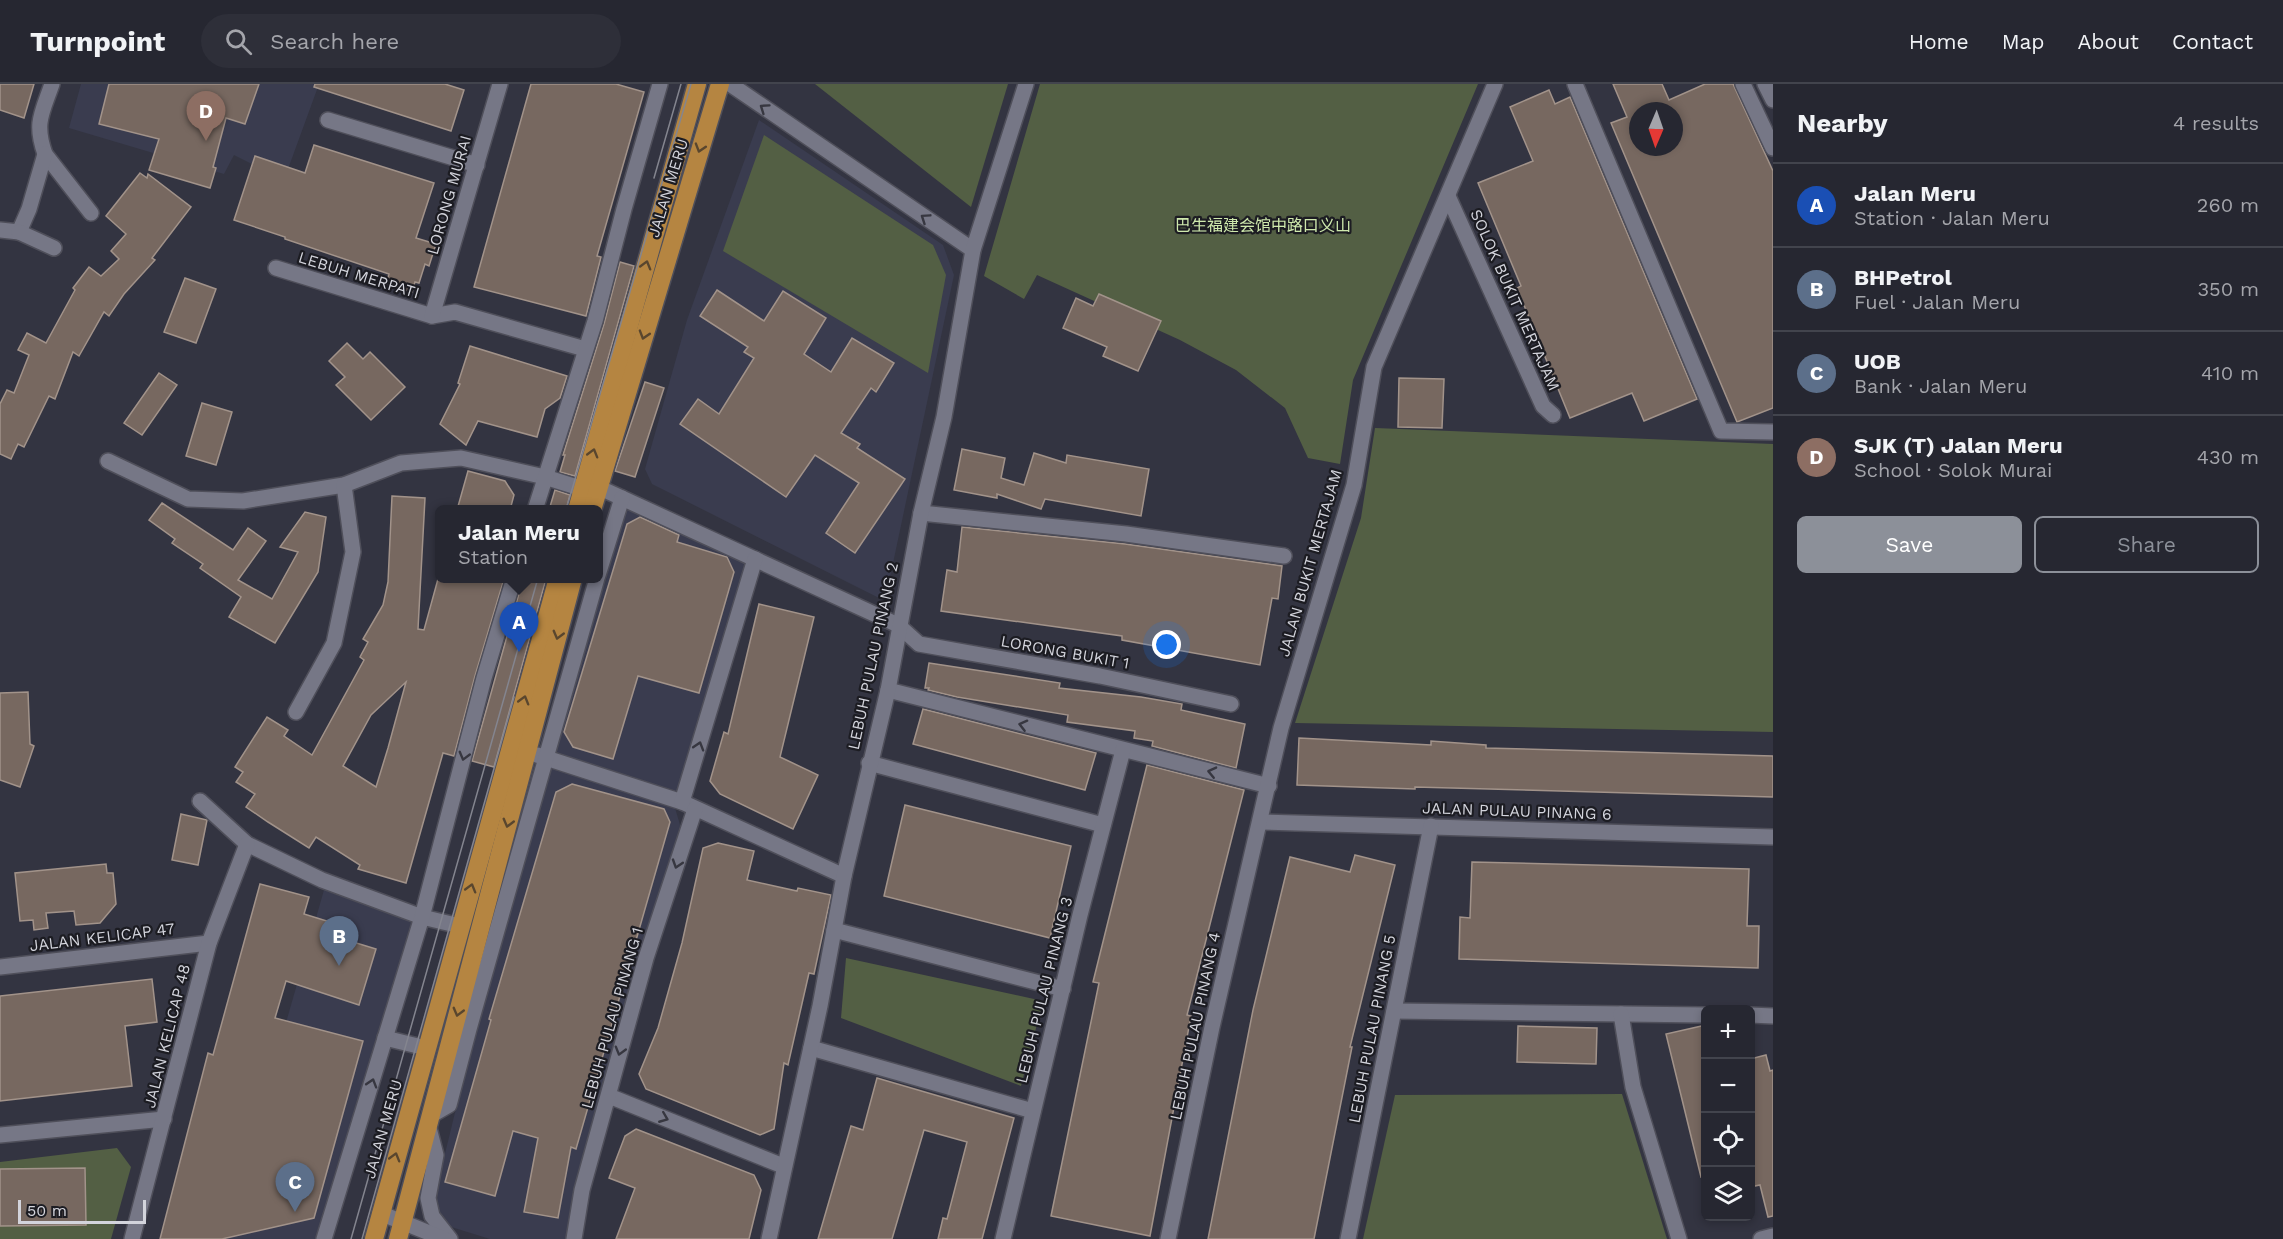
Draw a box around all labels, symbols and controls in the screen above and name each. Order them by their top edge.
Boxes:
search box [201,14,621,68]
text: Turnpoint [30,25,165,58]
icon: search [222,25,255,58]
text: Search here [270,29,399,54]
text: Home [1909,29,1969,54]
text: Map [2002,29,2045,54]
text: About [2078,29,2139,54]
text: Contact [2172,29,2253,54]
pin: D [186,92,226,141]
north arrow [1629,102,1683,156]
one-way arrow [759,104,770,115]
text: Nearby [1797,108,1888,138]
text: 4 results [2173,111,2259,135]
street label: LORONG MURAI [423,133,475,257]
street label: JALAN MERU [644,136,692,240]
one-way arrow [695,142,707,153]
text: Jalan Meru [1854,181,1976,206]
text: A [1810,193,1823,217]
text: 260 m [2197,193,2259,217]
street label: SOLOK BUKIT MERTAJAM [1466,206,1564,394]
text: Station · Jalan Meru [1854,206,2050,230]
one-way arrow [920,214,931,225]
park label: 巴生福建会馆中路口义山 [1175,216,1351,235]
street label: LEBUH MERPATI [296,248,422,302]
one-way arrow [639,261,651,271]
text: BHPetrol [1854,265,1952,290]
text: B [1810,277,1823,301]
text: 350 m [2197,277,2259,301]
text: Fuel · Jalan Meru [1854,290,2020,314]
one-way arrow [639,329,651,340]
text: UOB [1854,349,1901,374]
text: C [1810,361,1823,385]
text: 410 m [2201,361,2259,385]
text: Bank · Jalan Meru [1854,374,2027,398]
text: SJK (T) Jalan Meru [1854,433,2063,458]
text: D [1809,445,1824,469]
text: 430 m [2197,445,2259,469]
one-way arrow [586,448,598,459]
text: School · Solok Murai [1854,458,2052,482]
street label: JALAN BUKIT MERTAJAM [1274,467,1346,659]
popup [435,505,603,583]
button: Save [1797,516,2022,573]
button: Share [2034,516,2259,573]
text: Jalan Meru [458,520,580,545]
text: Station [458,545,528,569]
street label: LEBUH PULAU PINANG 2 [844,560,902,752]
pin: A [500,602,538,652]
one-way arrow [553,630,566,640]
your location [1152,630,1181,659]
street label: LORONG BUKIT 1 [999,631,1131,673]
one-way arrow [517,696,529,706]
one-way arrow [1018,719,1028,732]
one-way arrow [692,741,704,752]
one-way arrow [458,751,471,761]
one-way arrow [1207,767,1217,780]
street label: JALAN PULAU PINANG 6 [1422,798,1612,824]
one-way arrow [503,818,515,828]
one-way arrow [671,858,684,869]
one-way arrow [464,883,476,894]
street label: LEBUH PULAU PINANG 3 [1012,895,1076,1085]
pin: B [320,916,358,966]
street label: JALAN KELICAP 47 [28,919,176,955]
street label: LEBUH PULAU PINANG 1 [577,925,647,1111]
street label: LEBUH PULAU PINANG 4 [1166,930,1224,1122]
street label: LEBUH PULAU PINANG 5 [1344,933,1400,1125]
street label: JALAN KELICAP 48 [140,962,194,1110]
map controls [1701,1005,1755,1221]
button: + [1701,1005,1755,1059]
one-way arrow [453,1006,465,1017]
one-way arrow [615,1045,627,1056]
button: − [1701,1059,1755,1113]
street label: JALAN MERU [360,1077,406,1181]
one-way arrow [365,1078,377,1089]
one-way arrow [658,1110,668,1123]
button: locate [1701,1113,1755,1167]
one-way arrow [388,1152,401,1162]
pin: C [276,1162,314,1212]
button: layers [1701,1167,1755,1221]
scale bar [18,1197,146,1224]
text: 50 m [27,1201,67,1220]

